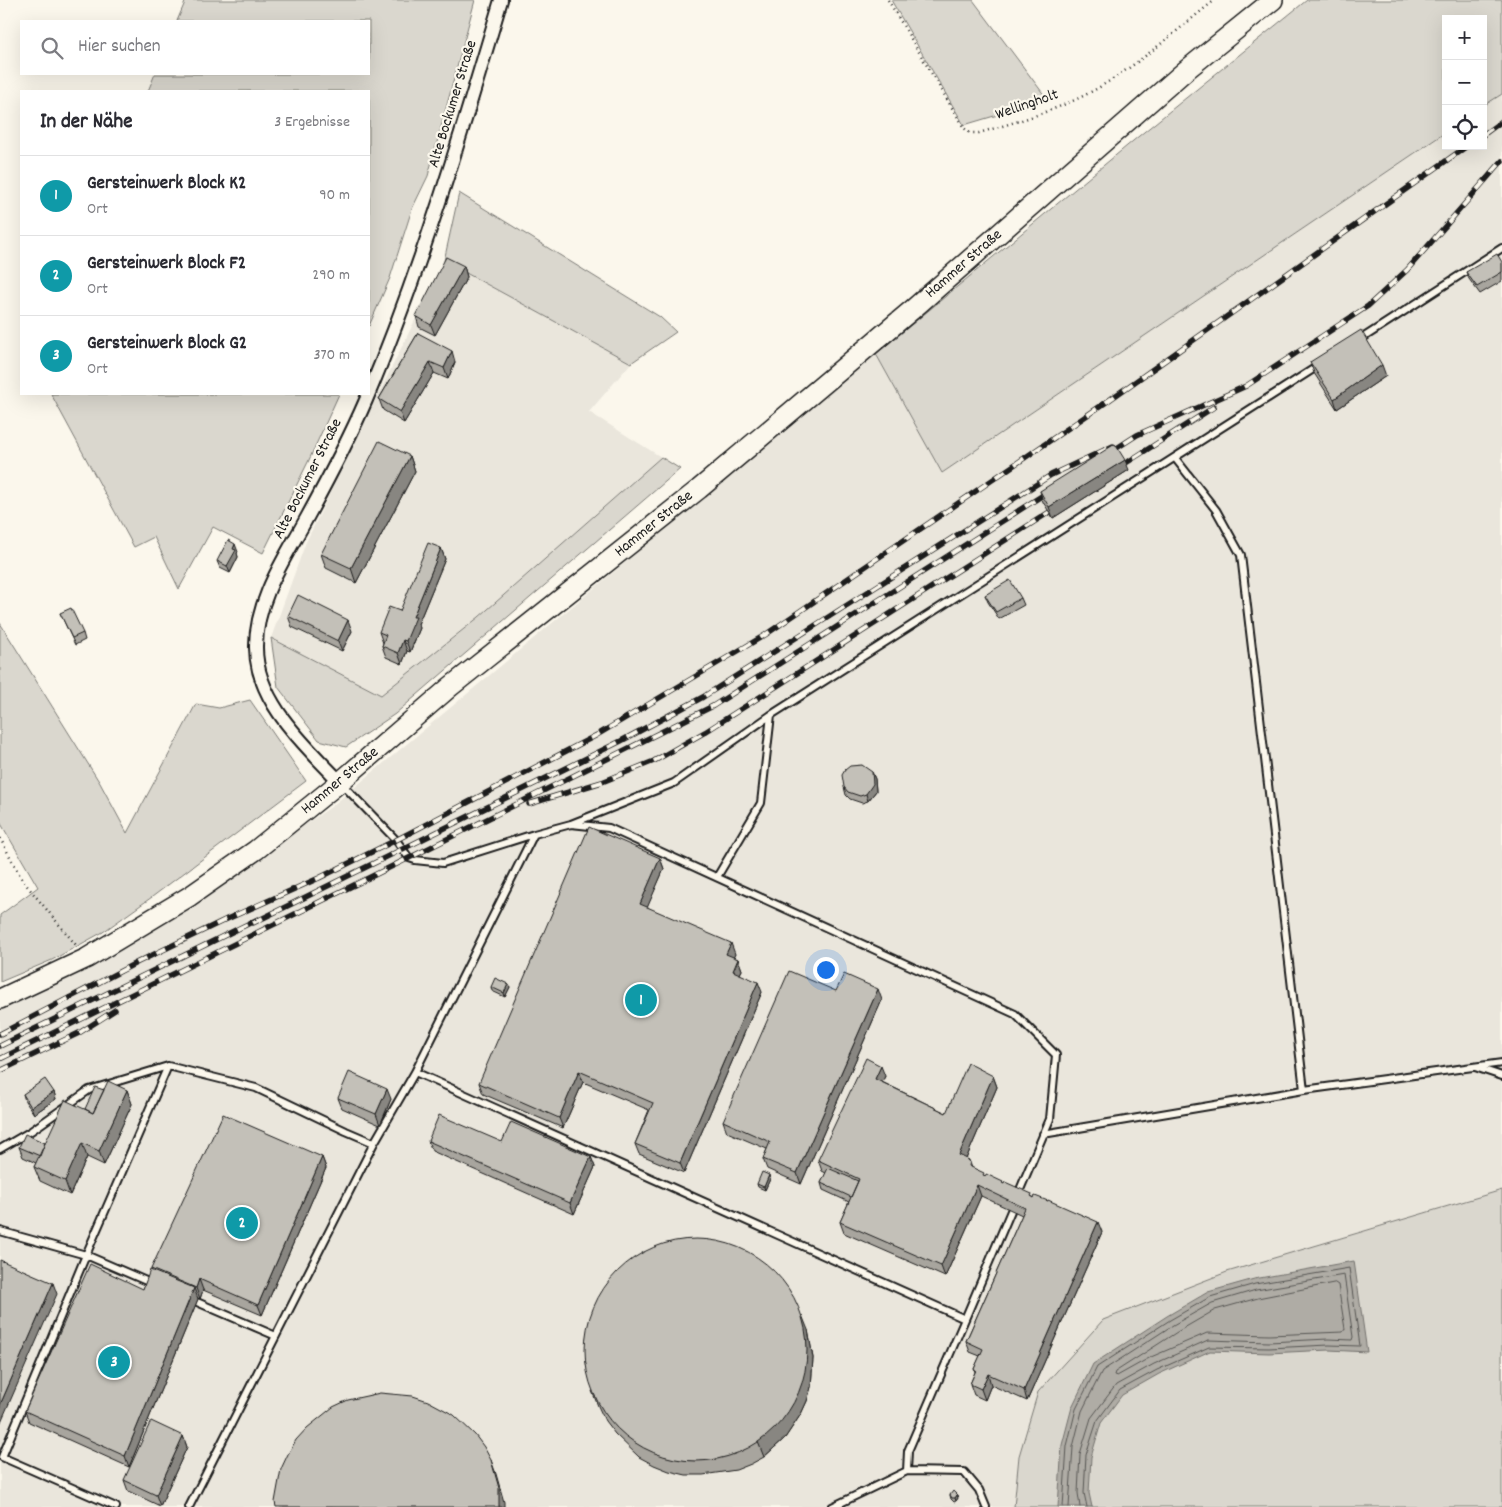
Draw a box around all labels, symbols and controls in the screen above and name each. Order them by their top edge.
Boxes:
map controls [1442,15,1487,150]
button: + [1442,15,1487,60]
search box [20,20,370,75]
icon: search [38,34,66,62]
text: Hier suchen [78,34,161,61]
street label: Alte Bockumer Straße [423,37,483,171]
button: − [1442,60,1487,105]
street label: Wellingholt [992,83,1062,127]
button: locate [1442,105,1487,150]
text: In der Nähe [40,108,132,138]
text: 3 Ergebnisse [274,111,350,134]
text: Gersteinwerk Block K2 [87,171,246,198]
text: 1 [54,184,58,207]
text: 90 m [319,184,350,207]
text: Ort [87,198,108,221]
street label: Hammer Straße [920,224,1008,304]
text: Gersteinwerk Block F2 [87,251,246,278]
text: 2 [53,264,60,287]
text: 290 m [312,264,350,287]
text: Ort [87,278,108,301]
text: Gersteinwerk Block G2 [87,331,247,358]
text: 3 [52,344,60,367]
text: 370 m [313,344,350,367]
text: Ort [87,358,108,381]
street label: Alte Bockumer Straße [268,415,348,543]
street label: Hammer Straße [610,485,698,563]
street label: Hammer Straße [296,742,384,820]
your location [813,957,839,983]
pin: 1 [625,981,657,1019]
pin: 2 [226,1204,258,1242]
pin: 3 [98,1343,130,1381]

